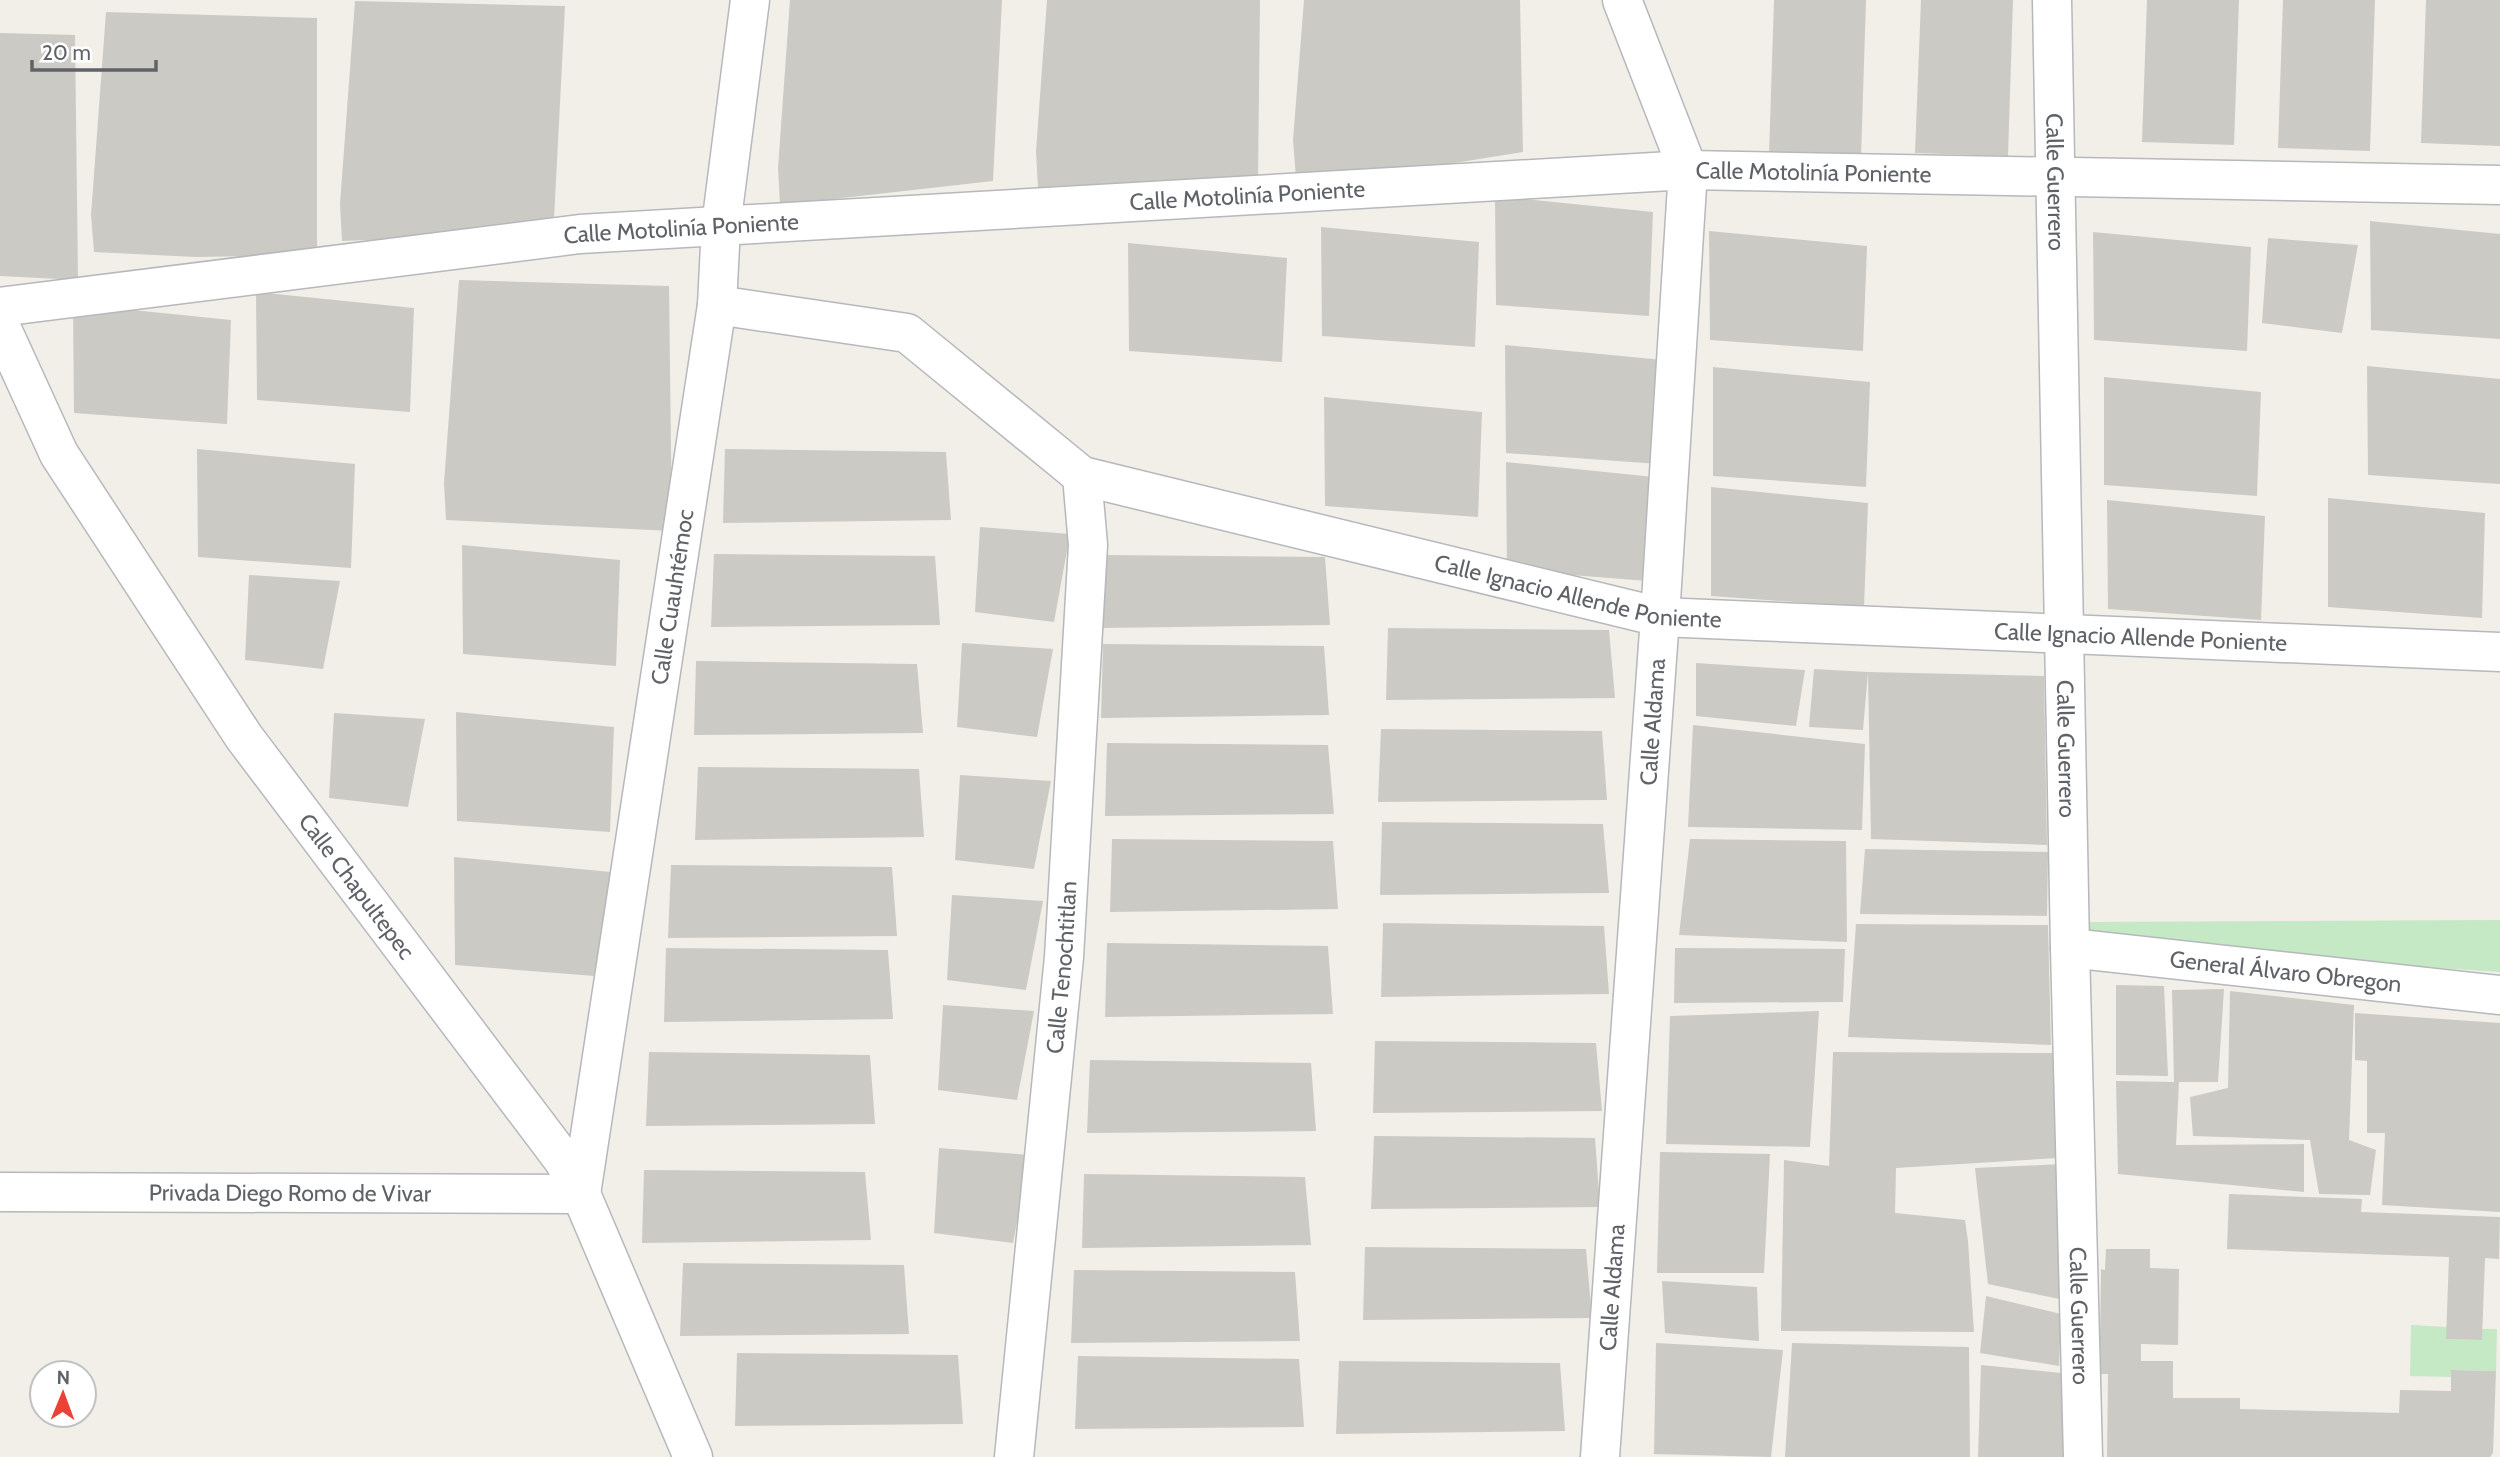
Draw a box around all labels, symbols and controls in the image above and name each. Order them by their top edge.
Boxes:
scale bar [32,28,156,72]
text: 20 m [42,40,91,65]
street label: Calle Guerrero [2040,113,2071,251]
street label: Calle Motolinía Poniente [1695,156,1932,188]
street label: Calle Motolinía Poniente [1129,175,1366,216]
street label: Calle Motolinía Poniente [562,207,800,250]
street label: Calle Cuauhtémoc [645,507,700,687]
street label: Calle Ignacio Allende Poniente [1432,548,1722,634]
street label: Calle Ignacio Allende Poniente [1993,617,2288,657]
street label: Calle Aldama [1634,657,1671,786]
street label: Calle Guerrero [2051,680,2082,818]
street label: Calle Chapultepec [293,808,421,965]
street label: Calle Tenochtitlan [1040,880,1082,1055]
street label: General Álvaro Obregon [2168,945,2403,998]
street label: Privada Diego Romo de Vivar [149,1179,432,1207]
street label: Calle Aldama [1594,1223,1631,1352]
street label: Calle Guerrero [2064,1246,2095,1385]
north arrow [28,1359,98,1429]
text: N [56,1366,70,1389]

